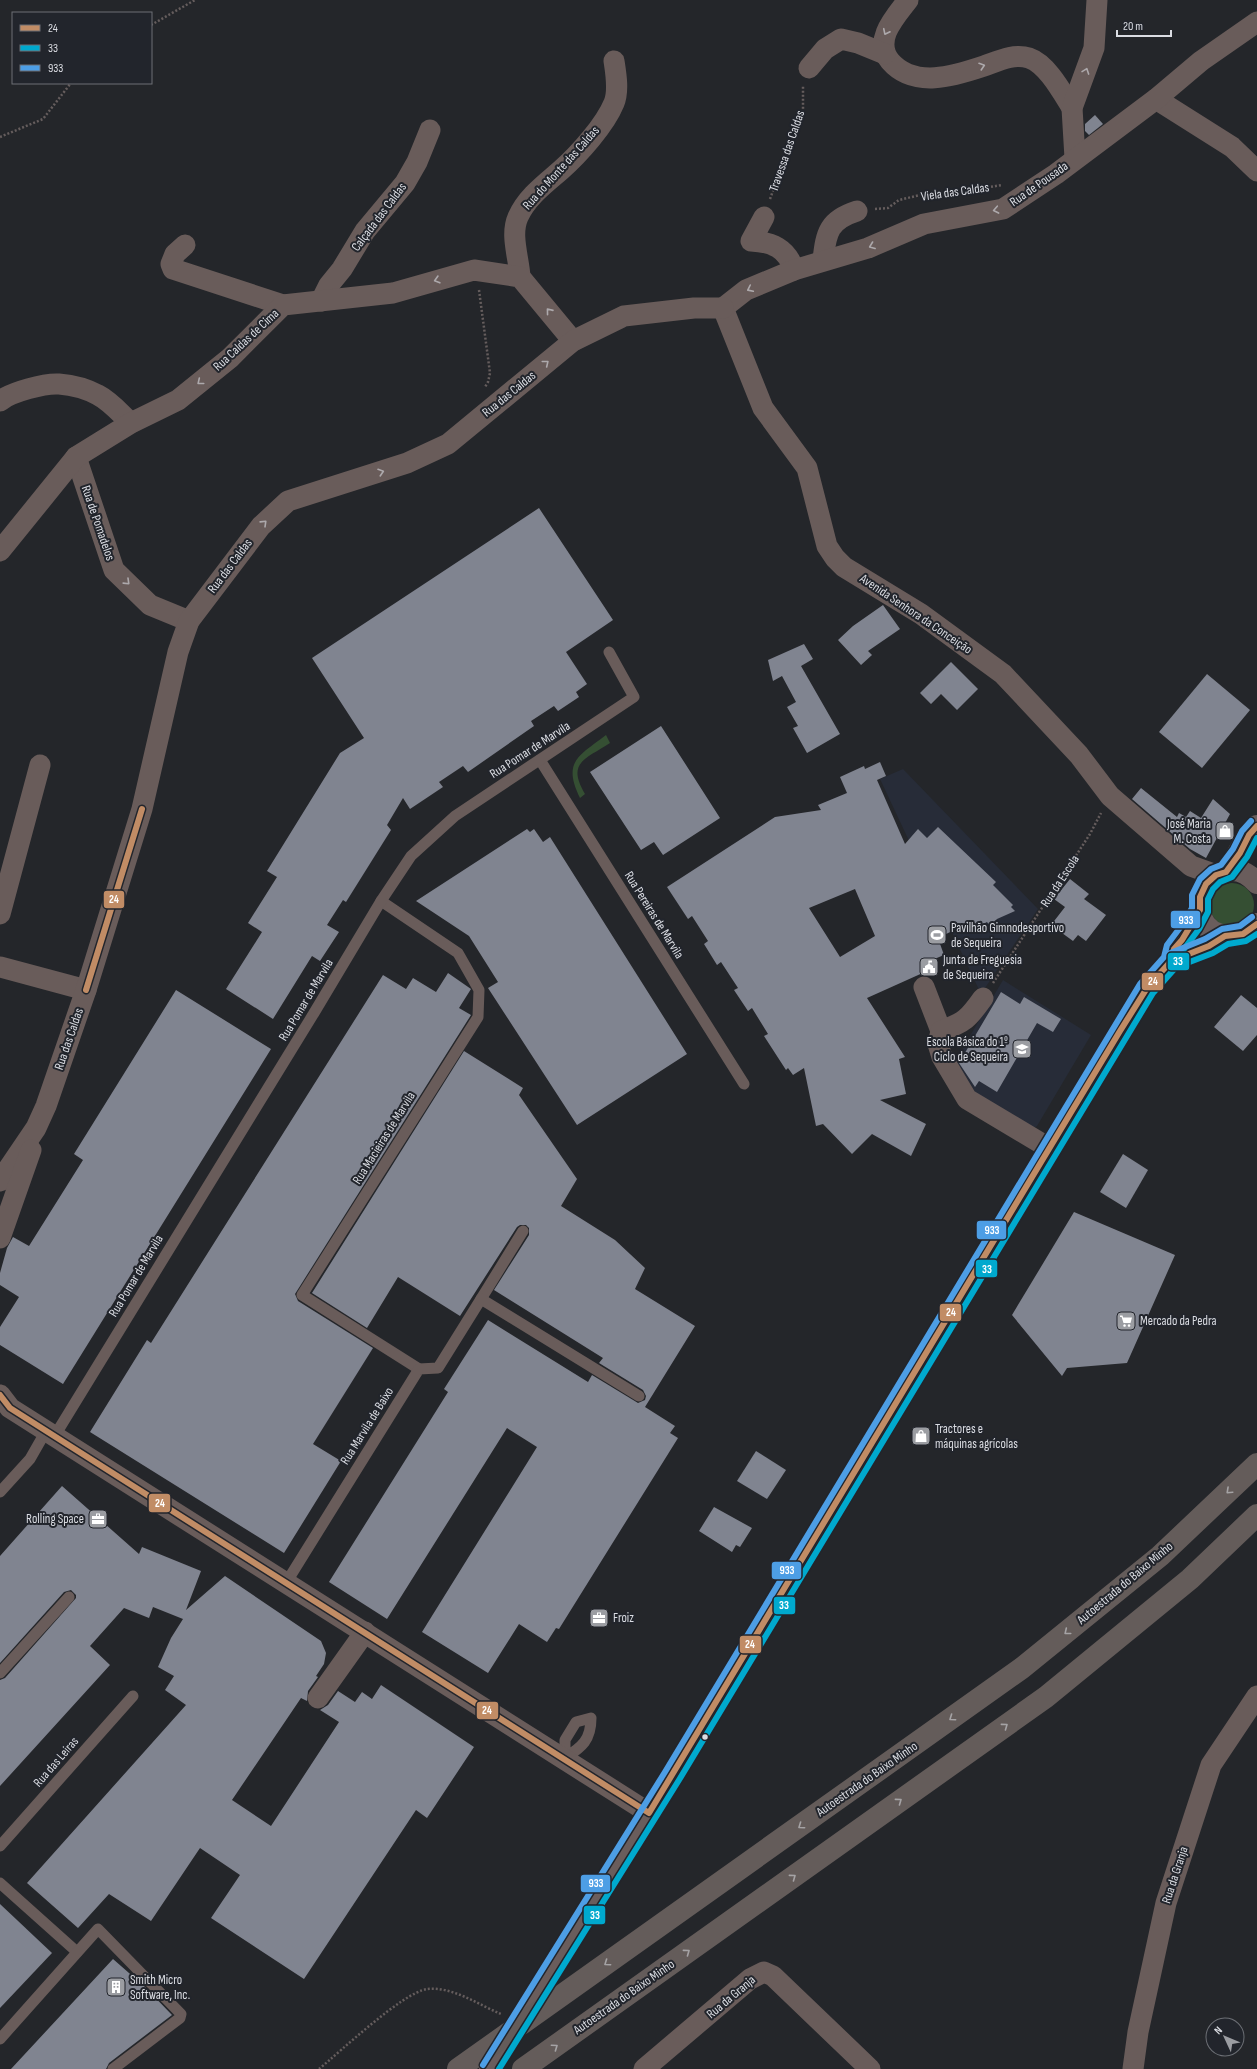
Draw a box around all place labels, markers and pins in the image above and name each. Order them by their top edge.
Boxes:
place label: José Maria M. Costa [1166,816,1211,847]
shop icon: José Maria M. Costa [1214,820,1236,842]
place label: Pavilhão Gimnodesportivo de Sequeira [951,920,1064,951]
sports icon: Pavilhão Gimnodesportivo de Sequeira [926,924,948,946]
place label: Junta de Freguesia de Sequeira [942,952,1022,983]
public building icon: Junta de Freguesia de Sequeira [918,956,940,978]
place label: Escola Básica do 1º Ciclo de Sequeira [927,1034,1008,1065]
school or university icon: Escola Básica do 1º Ciclo de Sequeira [1011,1038,1033,1060]
supermarket icon: Mercado da Pedra [1115,1310,1137,1332]
place label: Mercado da Pedra [1140,1313,1217,1329]
place label: Tractores e máquinas agrícolas [935,1421,1018,1452]
shop icon: Tractores e máquinas agrícolas [910,1425,932,1447]
office icon: Rolling Space [87,1508,109,1530]
place label: Rolling Space [26,1511,84,1527]
office icon: Froiz [588,1607,610,1629]
place label: Froiz [613,1610,634,1626]
unlabelled marker [700,1732,710,1742]
place label: Smith Micro Software, Inc. [130,1972,190,2003]
building icon: Smith Micro Software, Inc. [105,1976,127,1998]

